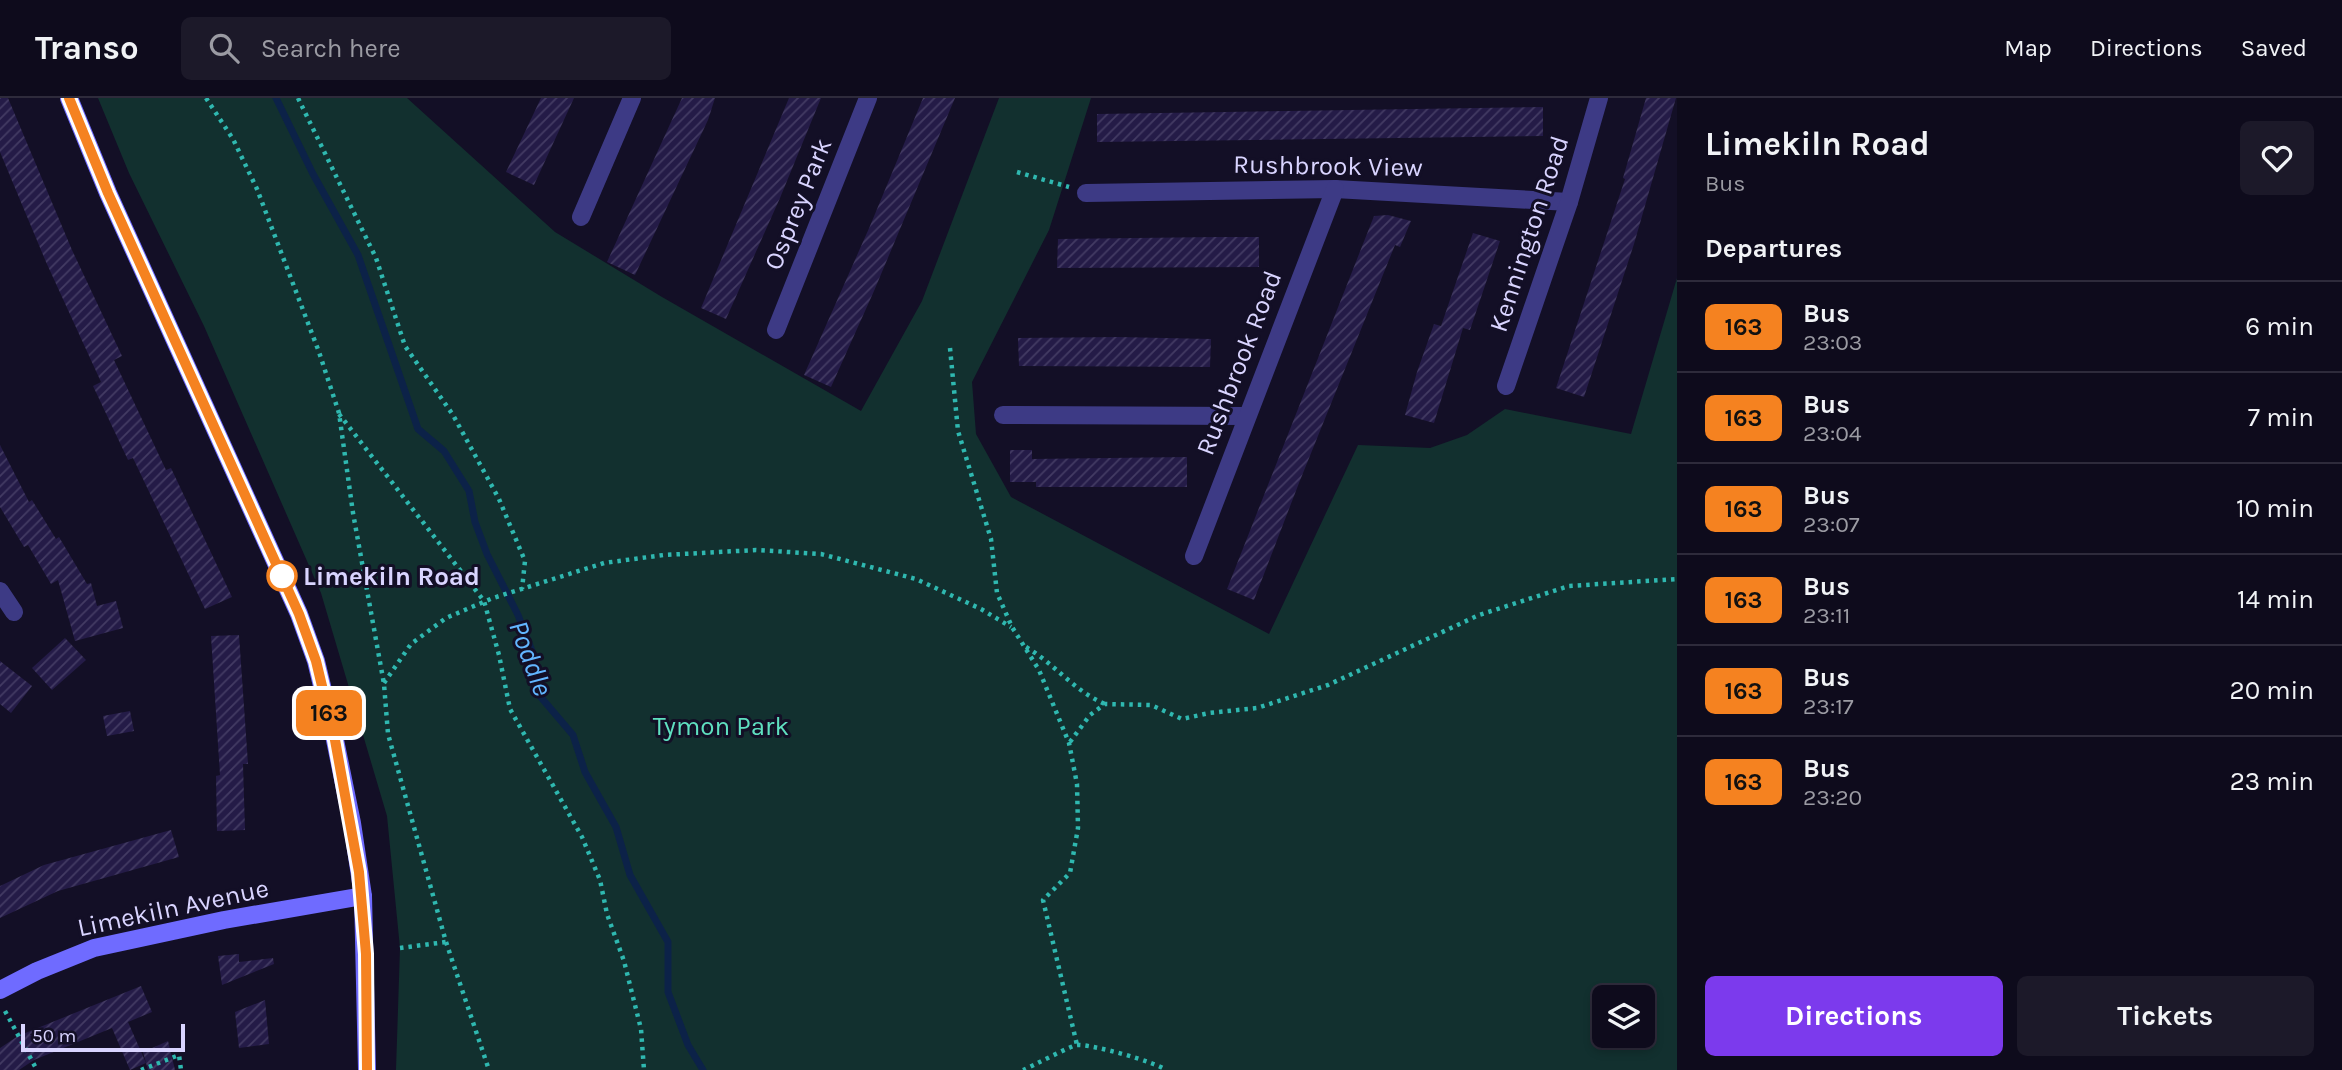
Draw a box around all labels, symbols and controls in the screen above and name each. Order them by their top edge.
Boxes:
search box [181,17,671,80]
text: Transo [35,29,139,67]
icon: search [205,29,243,67]
text: Search here [261,33,401,64]
text: Map [2004,34,2052,62]
text: Directions [2090,34,2203,62]
text: Saved [2241,34,2307,62]
button: heart [2240,121,2314,195]
text: Limekiln Road [1705,125,1930,163]
street label: Kennington Road [1483,132,1575,336]
street label: Osprey Park [758,134,838,274]
street label: Rushbrook View [1233,149,1423,183]
text: Bus [1705,170,1745,197]
text: Departures [1705,233,1842,264]
street label: Rushbrook Road [1190,266,1288,460]
text: Bus [1803,298,1850,329]
text: 6 min [2245,311,2314,342]
text: 163 [1724,313,1763,341]
text: 23:03 [1803,329,1862,356]
text: Bus [1803,389,1850,420]
text: 7 min [2248,402,2314,433]
text: 163 [1724,404,1763,432]
text: 23:04 [1803,420,1862,447]
text: Bus [1803,480,1850,511]
text: 10 min [2236,493,2314,524]
text: 163 [1724,495,1763,523]
text: 23:07 [1803,511,1860,538]
marker: Limekiln Road [267,561,297,591]
place label: Limekiln Road [303,561,480,592]
text: Bus [1803,571,1850,602]
text: 14 min [2237,584,2314,615]
text: 163 [1724,586,1763,614]
text: 23:11 [1803,602,1850,629]
water label: Poddle [502,616,560,700]
text: Bus [1803,662,1850,693]
text: 20 min [2230,675,2314,706]
text: 163 [1724,677,1763,705]
line badge: 163 [289,690,369,736]
text: 23:17 [1803,693,1854,720]
text: 163 [310,699,348,727]
park label: Tymon Park [653,711,789,742]
text: Bus [1803,753,1850,784]
text: 23 min [2230,766,2314,797]
text: 163 [1724,768,1763,796]
text: 23:20 [1803,784,1862,811]
street label: Limekiln Avenue [75,873,271,943]
button: Directions [1705,976,2003,1056]
button: Tickets [2017,976,2314,1056]
map controls [1592,985,1655,1048]
button: layers [1592,985,1655,1048]
scale bar [21,1021,186,1053]
text: 50 m [32,1025,76,1047]

